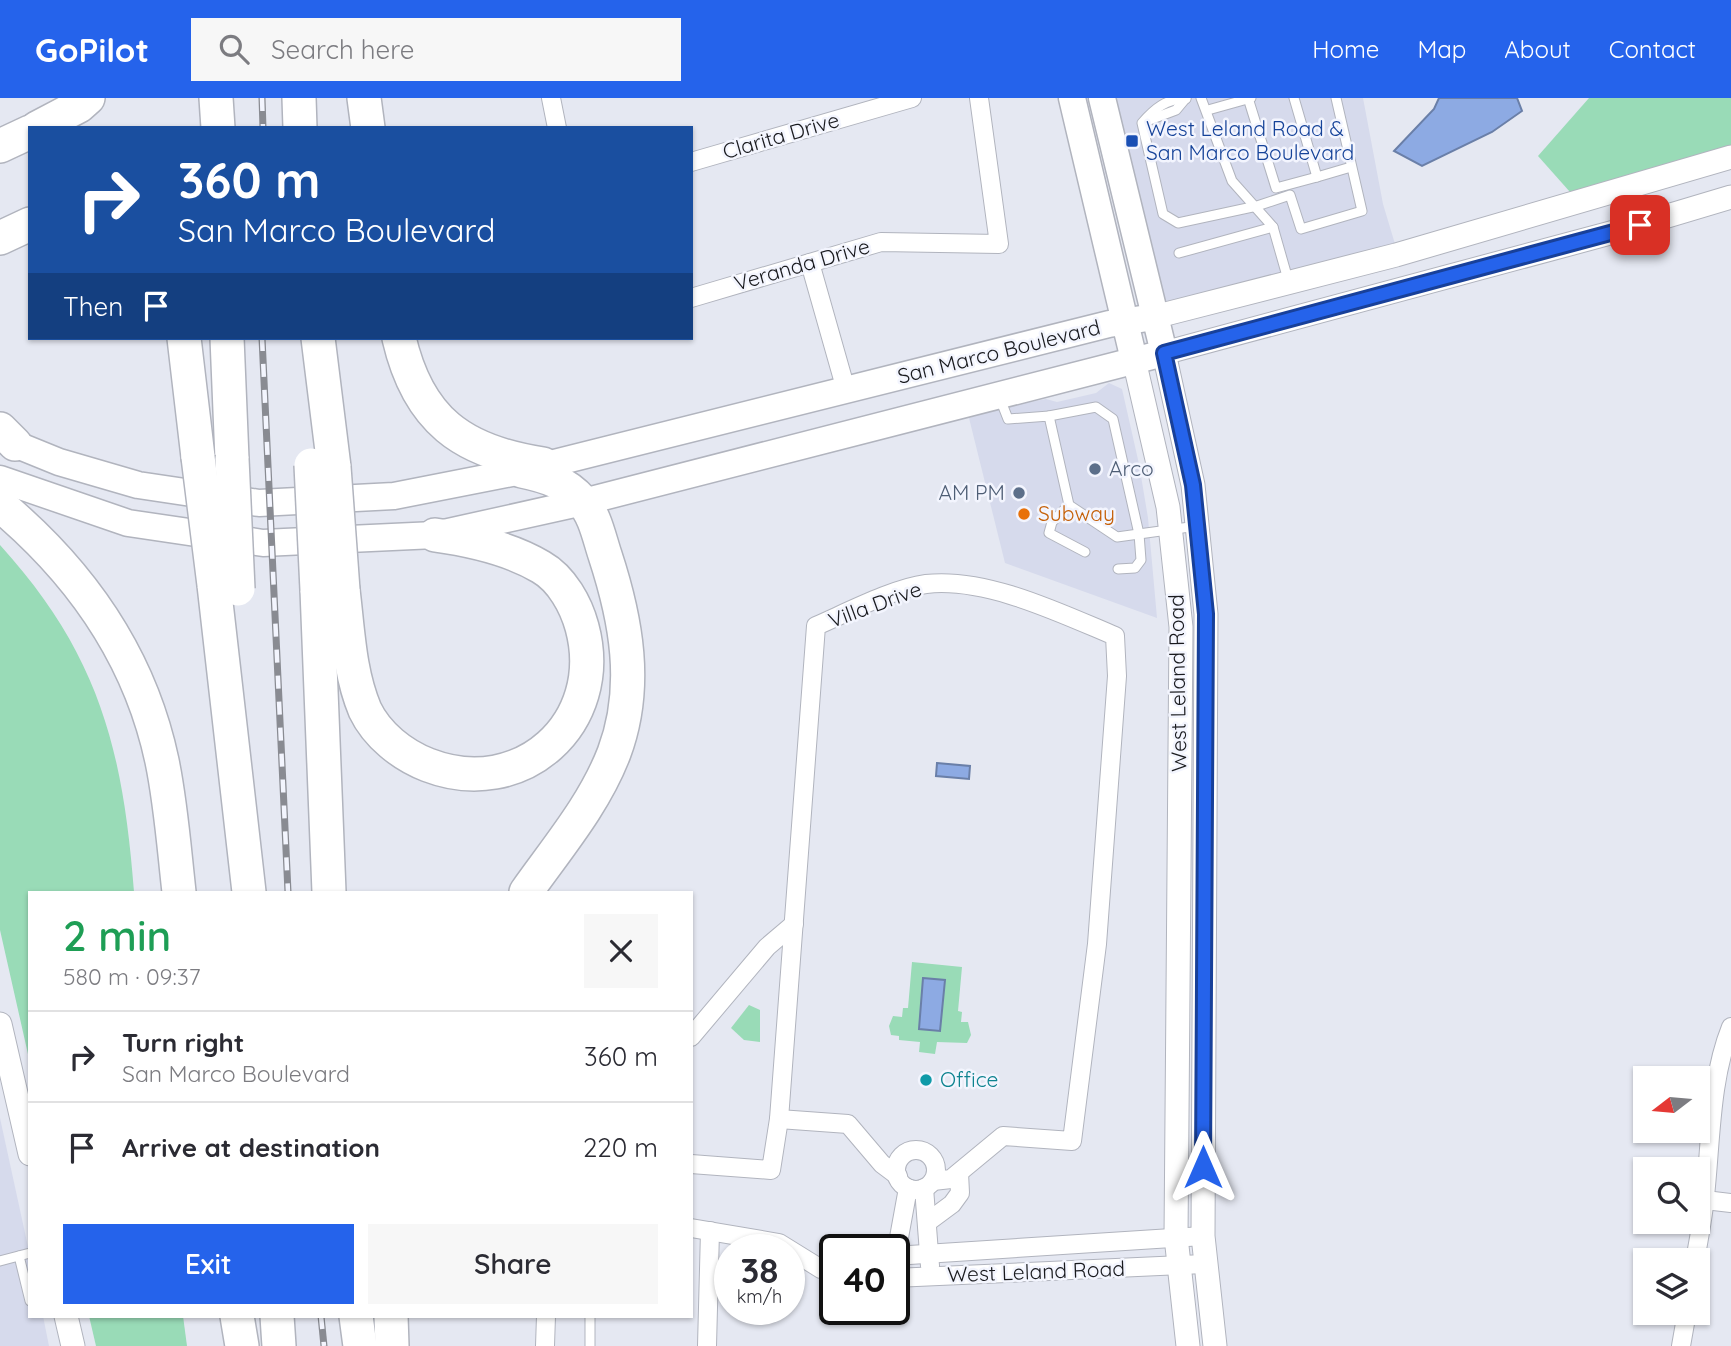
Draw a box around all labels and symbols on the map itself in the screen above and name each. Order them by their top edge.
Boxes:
street label: Clarita Drive [719,106,842,164]
place label: West Leland Road & San Marco Boulevard [1146,115,1354,165]
marker: West Leland Road & San Marco Boulevard [1124,133,1140,149]
pin [1610,195,1670,255]
street label: Veranda Drive [731,232,872,296]
street label: San Marco Boulevard [895,313,1103,389]
place label: Arco [1109,455,1154,481]
marker: Arco [1087,461,1103,477]
place label: AM PM [938,479,1005,505]
marker: AM PM [1011,485,1027,501]
place label: Subway [1038,500,1115,526]
marker: Subway [1016,506,1032,522]
street label: Villa Drive [825,575,925,633]
street label: West Leland Road [1162,594,1192,772]
place label: Office [940,1066,998,1092]
north arrow [1633,1066,1710,1143]
marker: Office [918,1072,934,1088]
position arrow [1166,1130,1240,1204]
speed limit sign: 40 [819,1234,910,1325]
street label: West Leland Road [947,1255,1125,1287]

